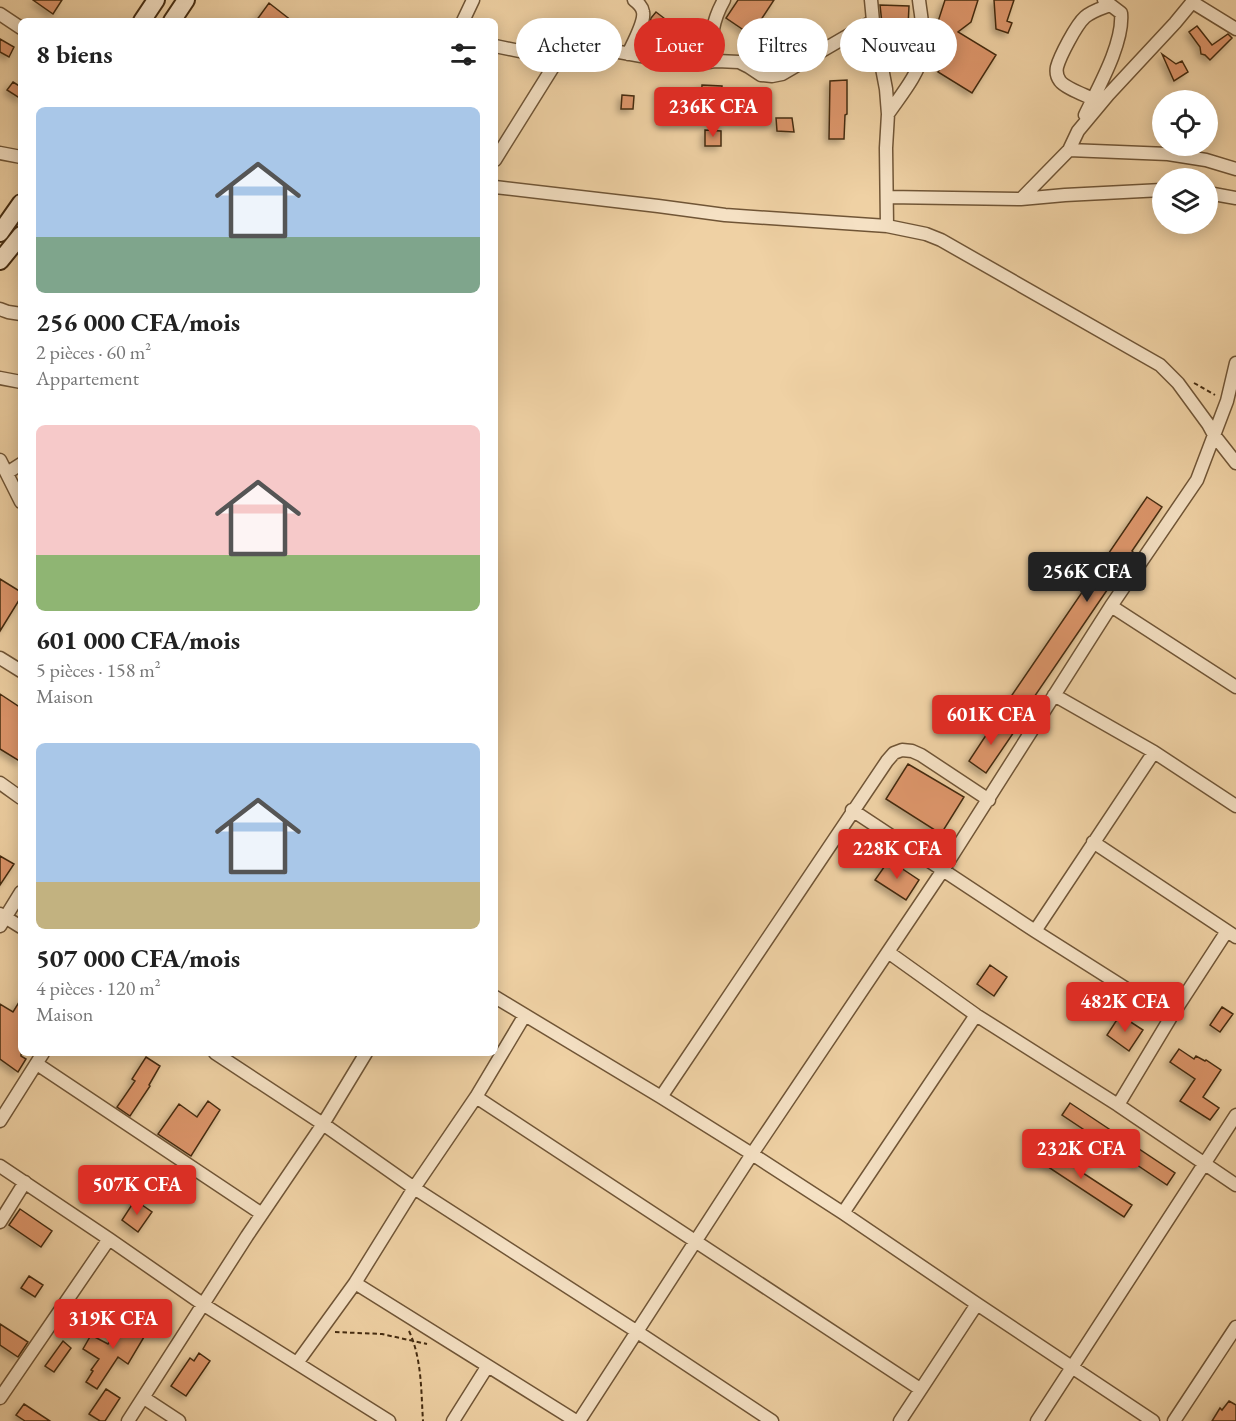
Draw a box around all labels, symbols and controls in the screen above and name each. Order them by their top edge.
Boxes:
chip: Acheter [516,18,622,72]
chip: Louer [634,18,725,72]
chip: Filtres [737,18,828,72]
chip: Nouveau [840,18,957,72]
text: 8 biens [36,37,113,71]
icon: filters [447,38,480,71]
pin: 236K CFA [651,87,775,138]
map controls [1152,90,1218,234]
button: locate [1152,90,1218,156]
text: 236K CFA [668,93,758,119]
icon: home [204,146,312,254]
button: layers [1152,168,1218,234]
text: 256 000 CFA/mois [36,305,240,339]
text: 2 pièces · 60 m² [36,339,151,365]
text: Appartement [36,365,139,391]
icon: home [204,464,312,572]
pin: 256K CFA [1025,552,1149,603]
text: 256K CFA [1042,558,1132,584]
text: 601 000 CFA/mois [36,623,240,657]
text: 5 pièces · 158 m² [36,657,161,683]
text: Maison [36,683,93,709]
pin: 601K CFA [929,695,1053,746]
text: 601K CFA [946,701,1036,727]
icon: home [204,782,312,890]
pin: 228K CFA [835,829,959,880]
text: 228K CFA [852,835,942,861]
text: 507 000 CFA/mois [36,941,240,975]
text: 4 pièces · 120 m² [36,975,161,1001]
pin: 482K CFA [1063,982,1187,1033]
text: 482K CFA [1080,988,1170,1014]
text: Maison [36,1001,93,1027]
pin: 232K CFA [1019,1129,1143,1180]
text: 232K CFA [1036,1135,1126,1161]
pin: 507K CFA [75,1165,199,1216]
text: 507K CFA [92,1171,182,1197]
pin: 319K CFA [51,1299,175,1350]
text: 319K CFA [68,1305,158,1331]

